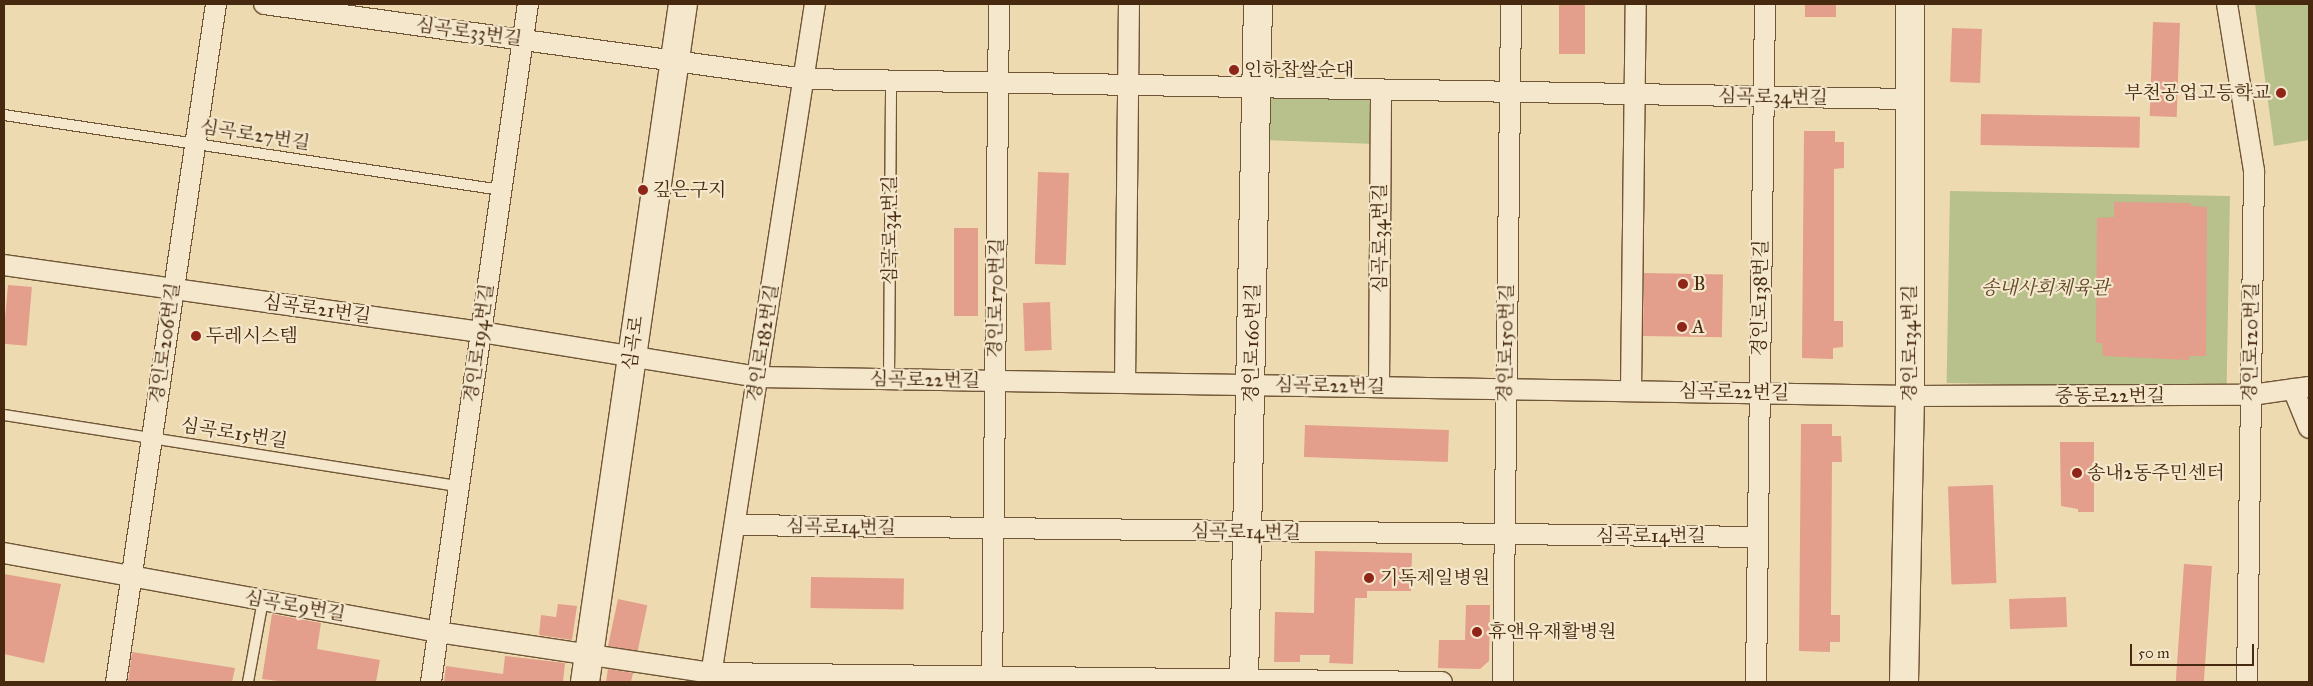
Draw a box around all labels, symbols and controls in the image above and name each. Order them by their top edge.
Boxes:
street label: 심곡로33번길 [414,13,524,51]
place label: 인하찹쌀순대 [1244,59,1354,81]
marker: 인하찹쌀순대 [1228,64,1240,76]
place label: 부천공업고등학교 [2124,82,2271,104]
street label: 심곡로34번길 [1718,85,1828,109]
marker: 부천공업고등학교 [2275,87,2287,99]
street label: 심곡로27번길 [199,115,311,155]
street label: 심곡로34번길 [879,175,901,285]
place label: 깊은구지 [653,179,726,201]
street label: 심곡로34번길 [1369,183,1391,293]
marker: 깊은구지 [637,184,649,196]
street label: 경인로170번길 [984,238,1008,358]
street label: 경인로138번길 [1748,239,1772,357]
place label: B [1693,273,1706,295]
park label: 송내사회체육관 [1981,277,2109,299]
marker: B [1677,278,1689,290]
street label: 경인로206번길 [145,281,185,405]
street label: 경인로194번길 [459,282,499,404]
street label: 경인로120번길 [2239,282,2263,402]
street label: 경인로182번길 [742,283,784,403]
street label: 경인로160번길 [1240,283,1264,403]
street label: 경인로150번길 [1494,283,1518,403]
street label: 경인로134번길 [1899,284,1921,402]
street label: 심곡로21번길 [262,290,372,328]
street label: 심곡로 [618,314,648,372]
place label: A [1692,316,1705,338]
marker: A [1676,321,1688,333]
place label: 두레시스템 [206,325,298,347]
marker: 두레시스템 [190,330,202,342]
street label: 심곡로22번길 [870,368,980,392]
street label: 심곡로22번길 [1275,374,1385,398]
street label: 심곡로22번길 [1679,380,1789,404]
street label: 중동로22번길 [2055,385,2165,407]
street label: 심곡로15번길 [179,413,289,453]
place label: 송내2동주민센터 [2087,462,2225,484]
marker: 송내2동주민센터 [2071,467,2083,479]
street label: 심곡로14번길 [786,515,896,539]
street label: 심곡로14번길 [1191,520,1301,544]
street label: 심곡로14번길 [1596,525,1706,547]
place label: 기독제일병원 [1380,567,1490,589]
marker: 기독제일병원 [1362,571,1376,585]
street label: 심곡로9번길 [243,586,347,626]
place label: 휴앤유재활병원 [1488,621,1616,643]
marker: 휴앤유재활병원 [1470,625,1484,639]
scale bar [2133,634,2257,666]
text: 50 m [2138,644,2170,662]

